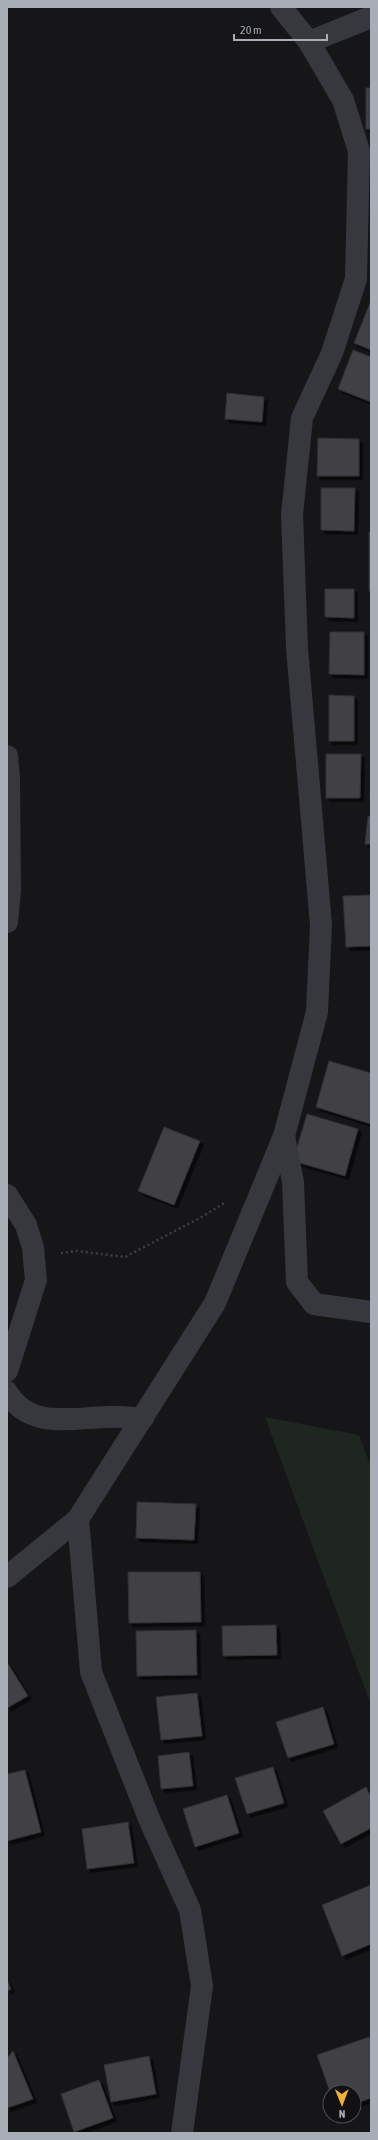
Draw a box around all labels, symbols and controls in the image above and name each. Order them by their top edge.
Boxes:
scale bar [234,16,327,42]
text: 20 m [240,23,262,37]
north arrow [322,2084,362,2124]
text: N [339,2108,346,2120]

